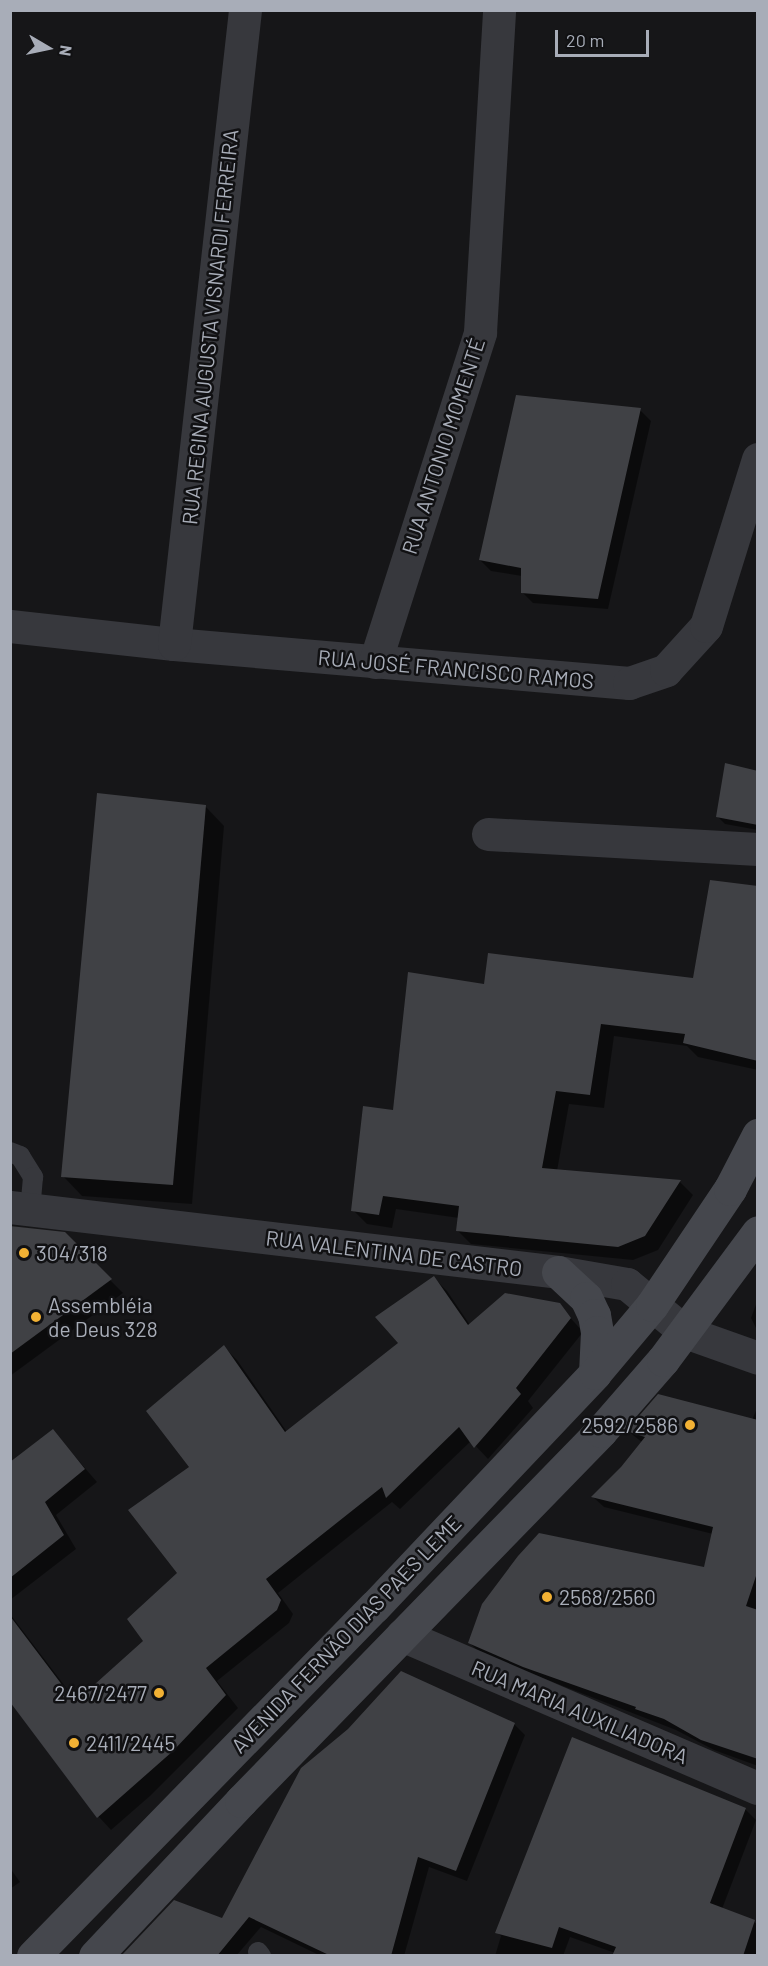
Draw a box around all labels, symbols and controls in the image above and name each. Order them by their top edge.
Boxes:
north arrow [18,18,78,78]
scale bar [558,18,652,56]
text: 20 m [566,29,604,51]
text: N [56,44,76,58]
street label: RUA REGINA AUGUSTA VISNARDI FERREIRA [177,128,243,526]
street label: RUA ANTONIO MOMENTÉ [396,335,490,557]
street label: RUA JOSÉ FRANCISCO RAMOS [317,644,595,694]
street label: RUA VALENTINA DE CASTRO [264,1225,524,1281]
place label: 304/318 [36,1240,108,1266]
marker: 304/318 [17,1246,31,1260]
place label: Assembléia de Deus 328 [48,1292,158,1342]
marker: Assembléia de Deus 328 [29,1310,43,1324]
place label: 2592/2586 [582,1412,678,1438]
marker: 2592/2586 [683,1418,697,1432]
street label: AVENIDA FERNÃO DIAS PAES LEME [226,1510,466,1758]
place label: 2568/2560 [559,1584,656,1610]
marker: 2568/2560 [540,1590,554,1604]
street label: RUA MARIA AUXILIADORA [468,1655,692,1769]
place label: 2467/2477 [54,1680,147,1706]
marker: 2467/2477 [152,1686,166,1700]
place label: 2411/2445 [86,1730,175,1756]
marker: 2411/2445 [67,1736,81,1750]

